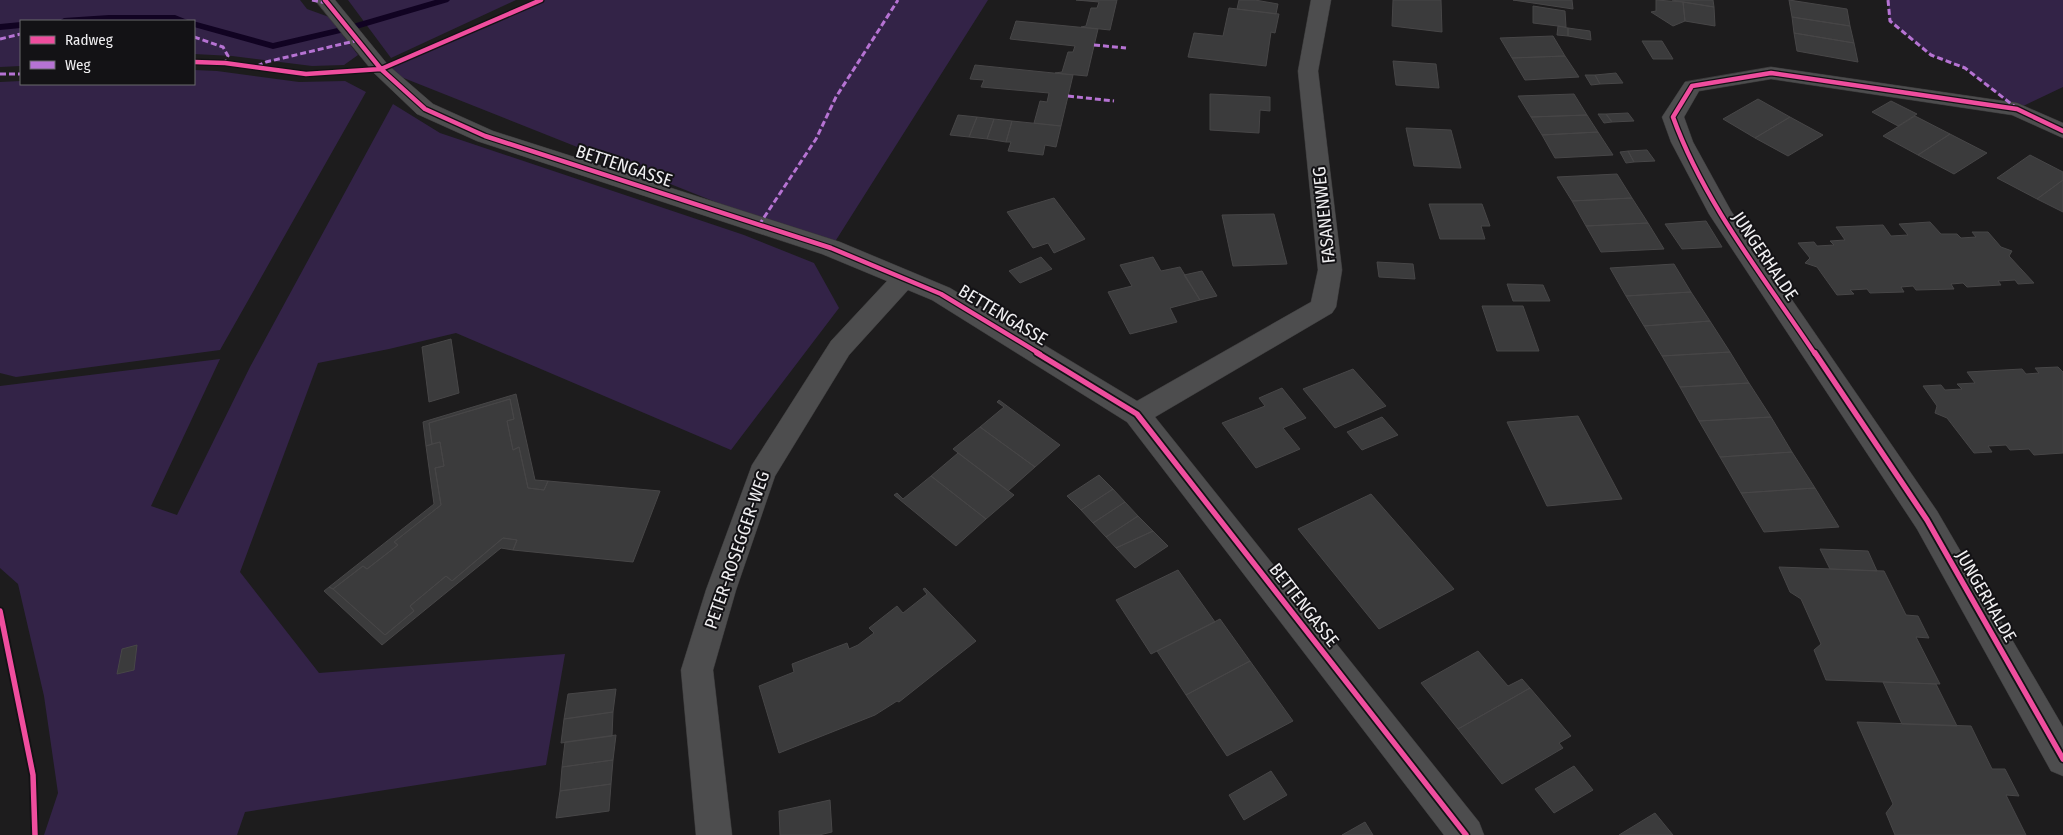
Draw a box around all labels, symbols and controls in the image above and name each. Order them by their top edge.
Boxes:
legend [20,20,195,85]
text: Radweg [65,31,113,49]
text: Weg [65,56,91,74]
street label: BETTENGASSE [573,140,675,192]
street label: FASANENWEG [1308,166,1340,264]
street label: JUNGERHALDE [1727,207,1803,305]
street label: BETTENGASSE [954,280,1052,350]
street label: PETER-ROSEGGER-WEG [700,468,774,632]
street label: JUNGERHALDE [1951,546,2021,646]
street label: BETTENGASSE [1264,559,1344,651]

